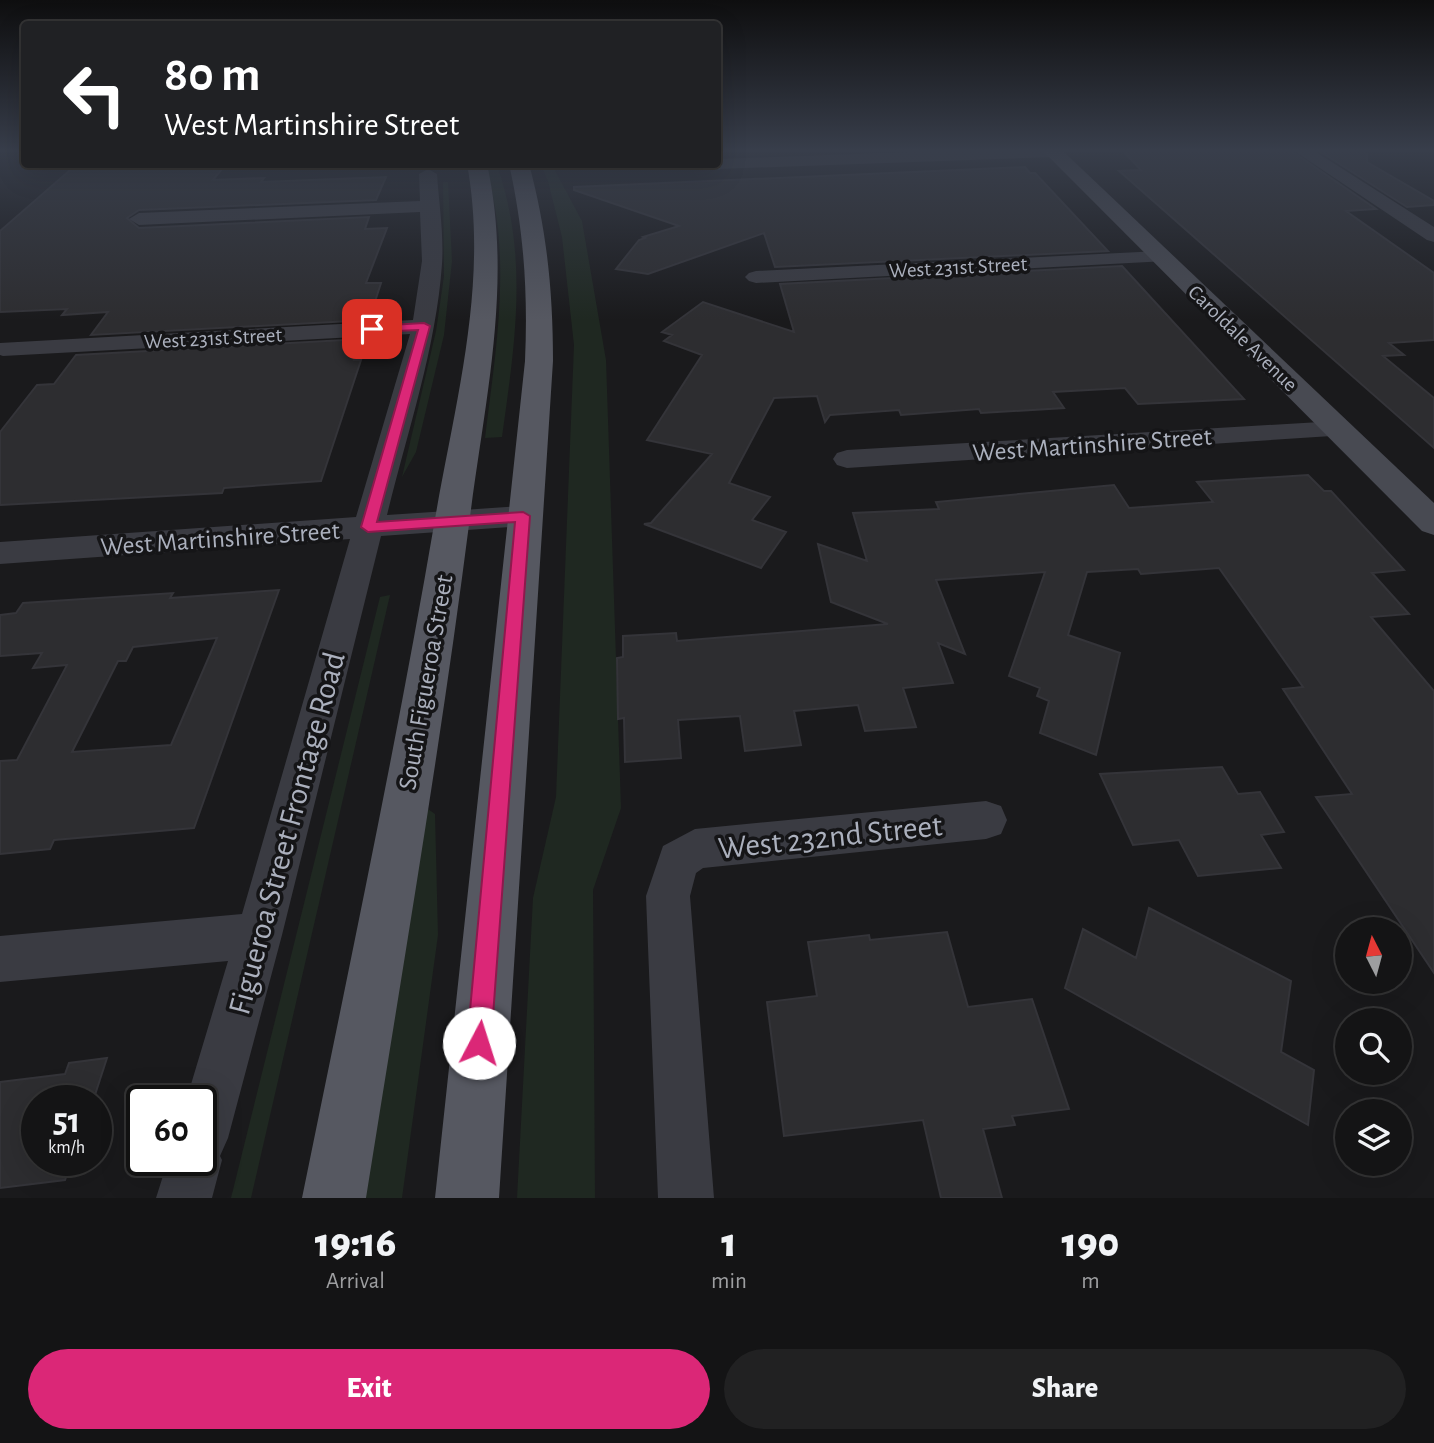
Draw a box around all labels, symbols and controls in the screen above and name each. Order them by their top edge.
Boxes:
icon: left [49,49,140,140]
text: 80 m [164,51,261,100]
text: West Martinshire Street [164,109,459,141]
street label: West 231st Street [888,253,1028,282]
street label: Caroldale Avenue [1184,281,1301,396]
pin [342,299,402,359]
icon: arrive [353,310,391,348]
street label: West 231st Street [143,324,283,353]
street label: West Martinshire Street [971,424,1213,466]
street label: West Martinshire Street [99,518,341,560]
street label: South Figueroa Street [394,573,458,792]
street label: Figueroa Street Frontage Road [223,648,351,1018]
street label: West 232nd Street [716,809,944,865]
north arrow [1335,917,1412,994]
map controls [1335,917,1412,1176]
position arrow [442,1006,516,1080]
button: search [1335,1008,1412,1085]
speed limit sign: 60 [126,1085,217,1176]
button: layers [1335,1099,1412,1176]
text: 51 [53,1104,80,1139]
text: km/h [48,1139,85,1157]
text: 19:16 [315,1222,396,1264]
text: 1 [721,1222,737,1264]
text: 190 [1062,1222,1119,1264]
text: Arrival [326,1270,385,1293]
text: min [711,1270,747,1293]
text: m [1081,1270,1100,1293]
button: Exit [28,1349,710,1429]
button: Share [724,1349,1406,1429]

